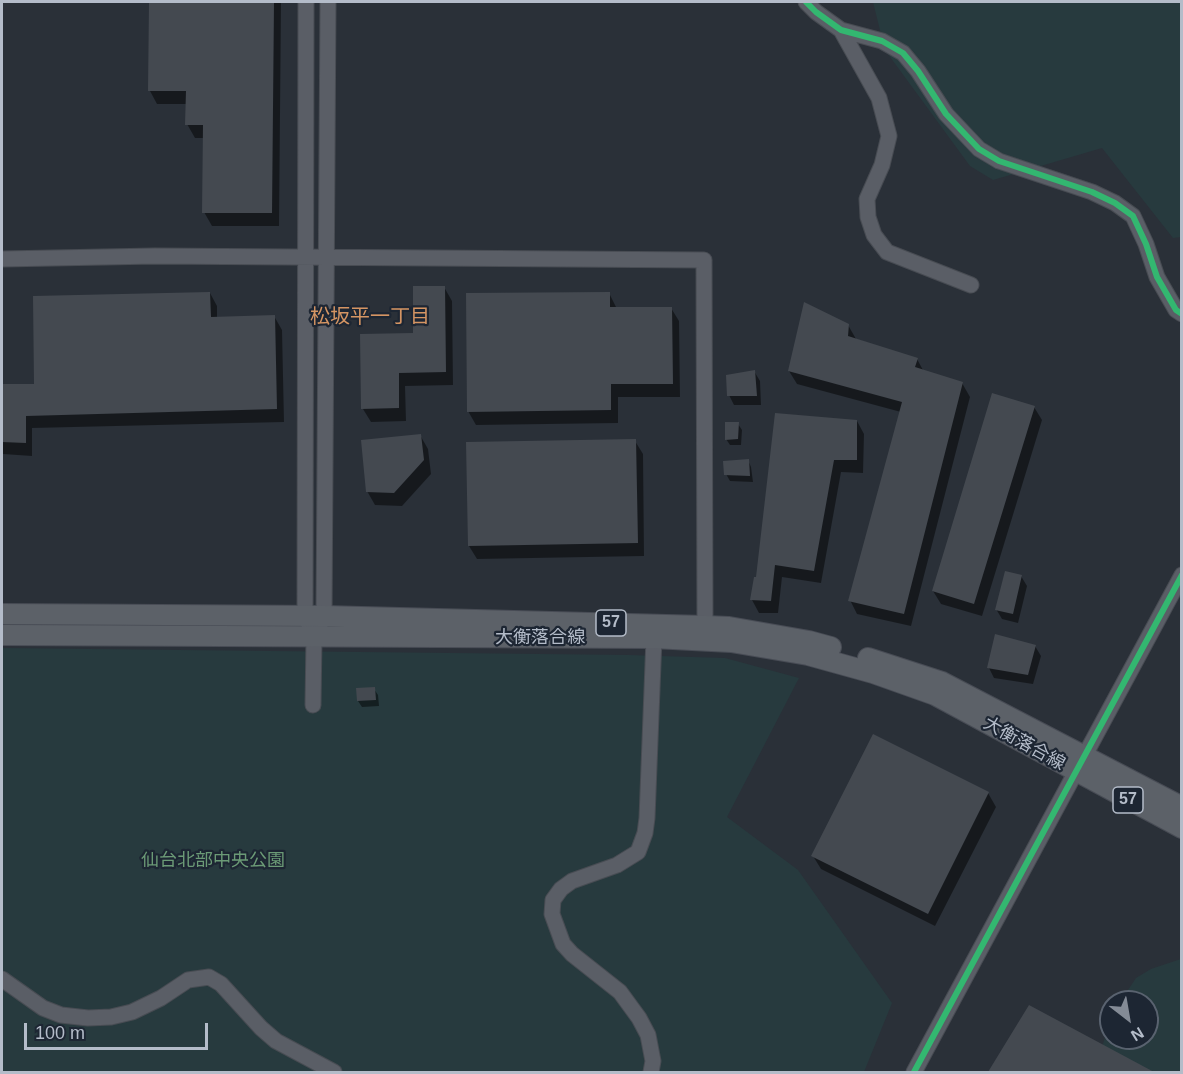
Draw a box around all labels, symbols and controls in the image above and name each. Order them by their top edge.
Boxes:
district label: 松坂平一丁目 [310,305,430,329]
road number: 57 [596,610,626,636]
street label: 大衡落合線 [495,627,585,649]
street label: 大衡落合線 [979,713,1069,775]
road number: 57 [1113,787,1143,813]
park label: 仙台北部中央公園 [141,850,285,872]
north arrow [1099,990,1159,1050]
scale bar [27,1011,212,1049]
text: 100 m [35,1023,85,1043]
text: N [1128,1024,1147,1044]

